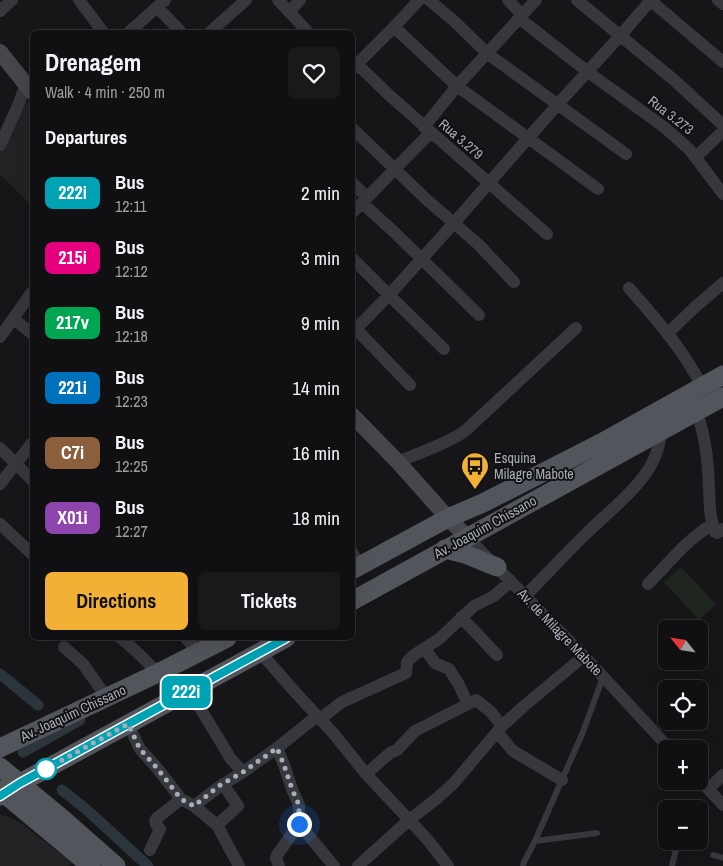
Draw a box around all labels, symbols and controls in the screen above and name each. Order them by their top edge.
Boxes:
text: Drenagem [45,46,141,78]
button: heart [288,47,340,99]
text: Walk · 4 min · 250 m [45,81,165,103]
street label: Rua 3.273 [645,92,697,138]
street label: Rua 3.279 [435,115,487,163]
text: Departures [45,124,127,150]
text: Bus [115,169,144,195]
text: 222i [58,180,87,205]
text: 2 min [301,180,340,206]
text: 12:11 [115,195,147,217]
text: Bus [115,234,144,260]
text: 215i [58,245,87,270]
text: 3 min [301,245,340,271]
text: 12:12 [115,260,148,282]
text: Bus [115,299,144,325]
text: 217v [56,310,89,335]
text: 9 min [301,310,340,336]
text: 12:18 [115,325,148,347]
text: Bus [115,364,144,390]
text: 221i [58,375,87,400]
text: 14 min [292,375,340,401]
text: 12:23 [115,390,148,412]
text: Bus [115,429,144,455]
text: C7i [61,440,84,465]
text: 16 min [292,440,340,466]
place label: Esquina Milagre Mabote [494,449,574,483]
bus stop icon: Esquina Milagre Mabote [460,451,490,490]
text: 12:25 [115,455,148,477]
street label: Av. Joaquim Chissano [430,491,539,563]
text: Bus [115,494,144,520]
text: X01i [57,505,88,530]
text: 18 min [292,505,340,531]
text: 12:27 [115,520,148,542]
button: Directions [45,572,188,630]
button: Tickets [198,572,340,630]
street label: Av. de Milagre Mabote [513,584,606,679]
north arrow [658,620,708,670]
map controls [658,620,708,850]
line badge: 222i [151,676,221,708]
text: 222i [172,679,200,704]
button: locate [658,680,708,730]
street label: Av. Joaquim Chissano [16,681,129,746]
button: + [658,740,708,790]
unlabelled marker [35,758,57,780]
button: − [658,800,708,850]
your location [287,812,312,837]

